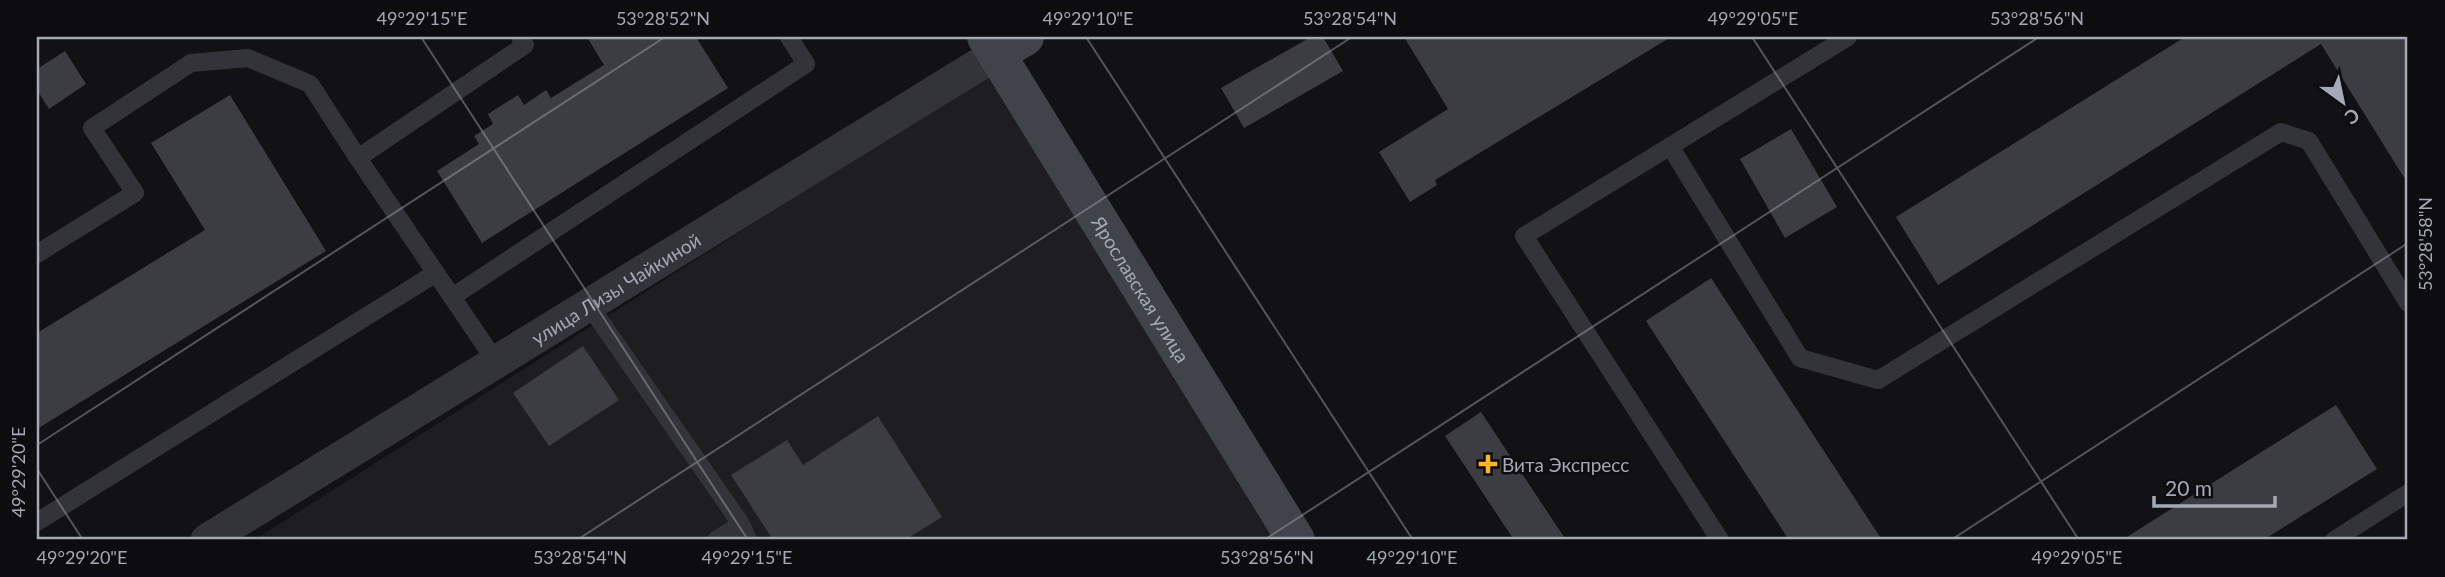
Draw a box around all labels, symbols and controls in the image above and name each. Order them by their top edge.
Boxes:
text: 49°29'15"E [377,7,467,29]
text: 53°28'52"N [616,7,710,29]
text: 49°29'10"E [1043,7,1133,29]
text: 53°28'54"N [1303,7,1397,29]
text: 49°29'05"E [1708,7,1798,29]
text: 53°28'56"N [1990,7,2084,29]
north arrow [2308,66,2378,136]
text: С [2341,104,2364,130]
text: 53°28'58"N [2414,197,2436,291]
street label: Ярославская улица [1087,211,1195,366]
street label: улица Лизы Чайкиной [527,227,704,349]
text: 49°29'20"E [7,427,29,517]
place label: Вита Экспресс [1502,453,1629,476]
marker: Вита Экспресс [1480,456,1496,472]
scale bar [2154,465,2275,509]
text: 20 m [2165,475,2212,500]
text: 49°29'20"E [37,546,127,568]
text: 53°28'54"N [533,546,627,568]
text: 49°29'15"E [702,546,792,568]
text: 53°28'56"N [1220,546,1314,568]
text: 49°29'10"E [1367,546,1457,568]
text: 49°29'05"E [2032,546,2122,568]

